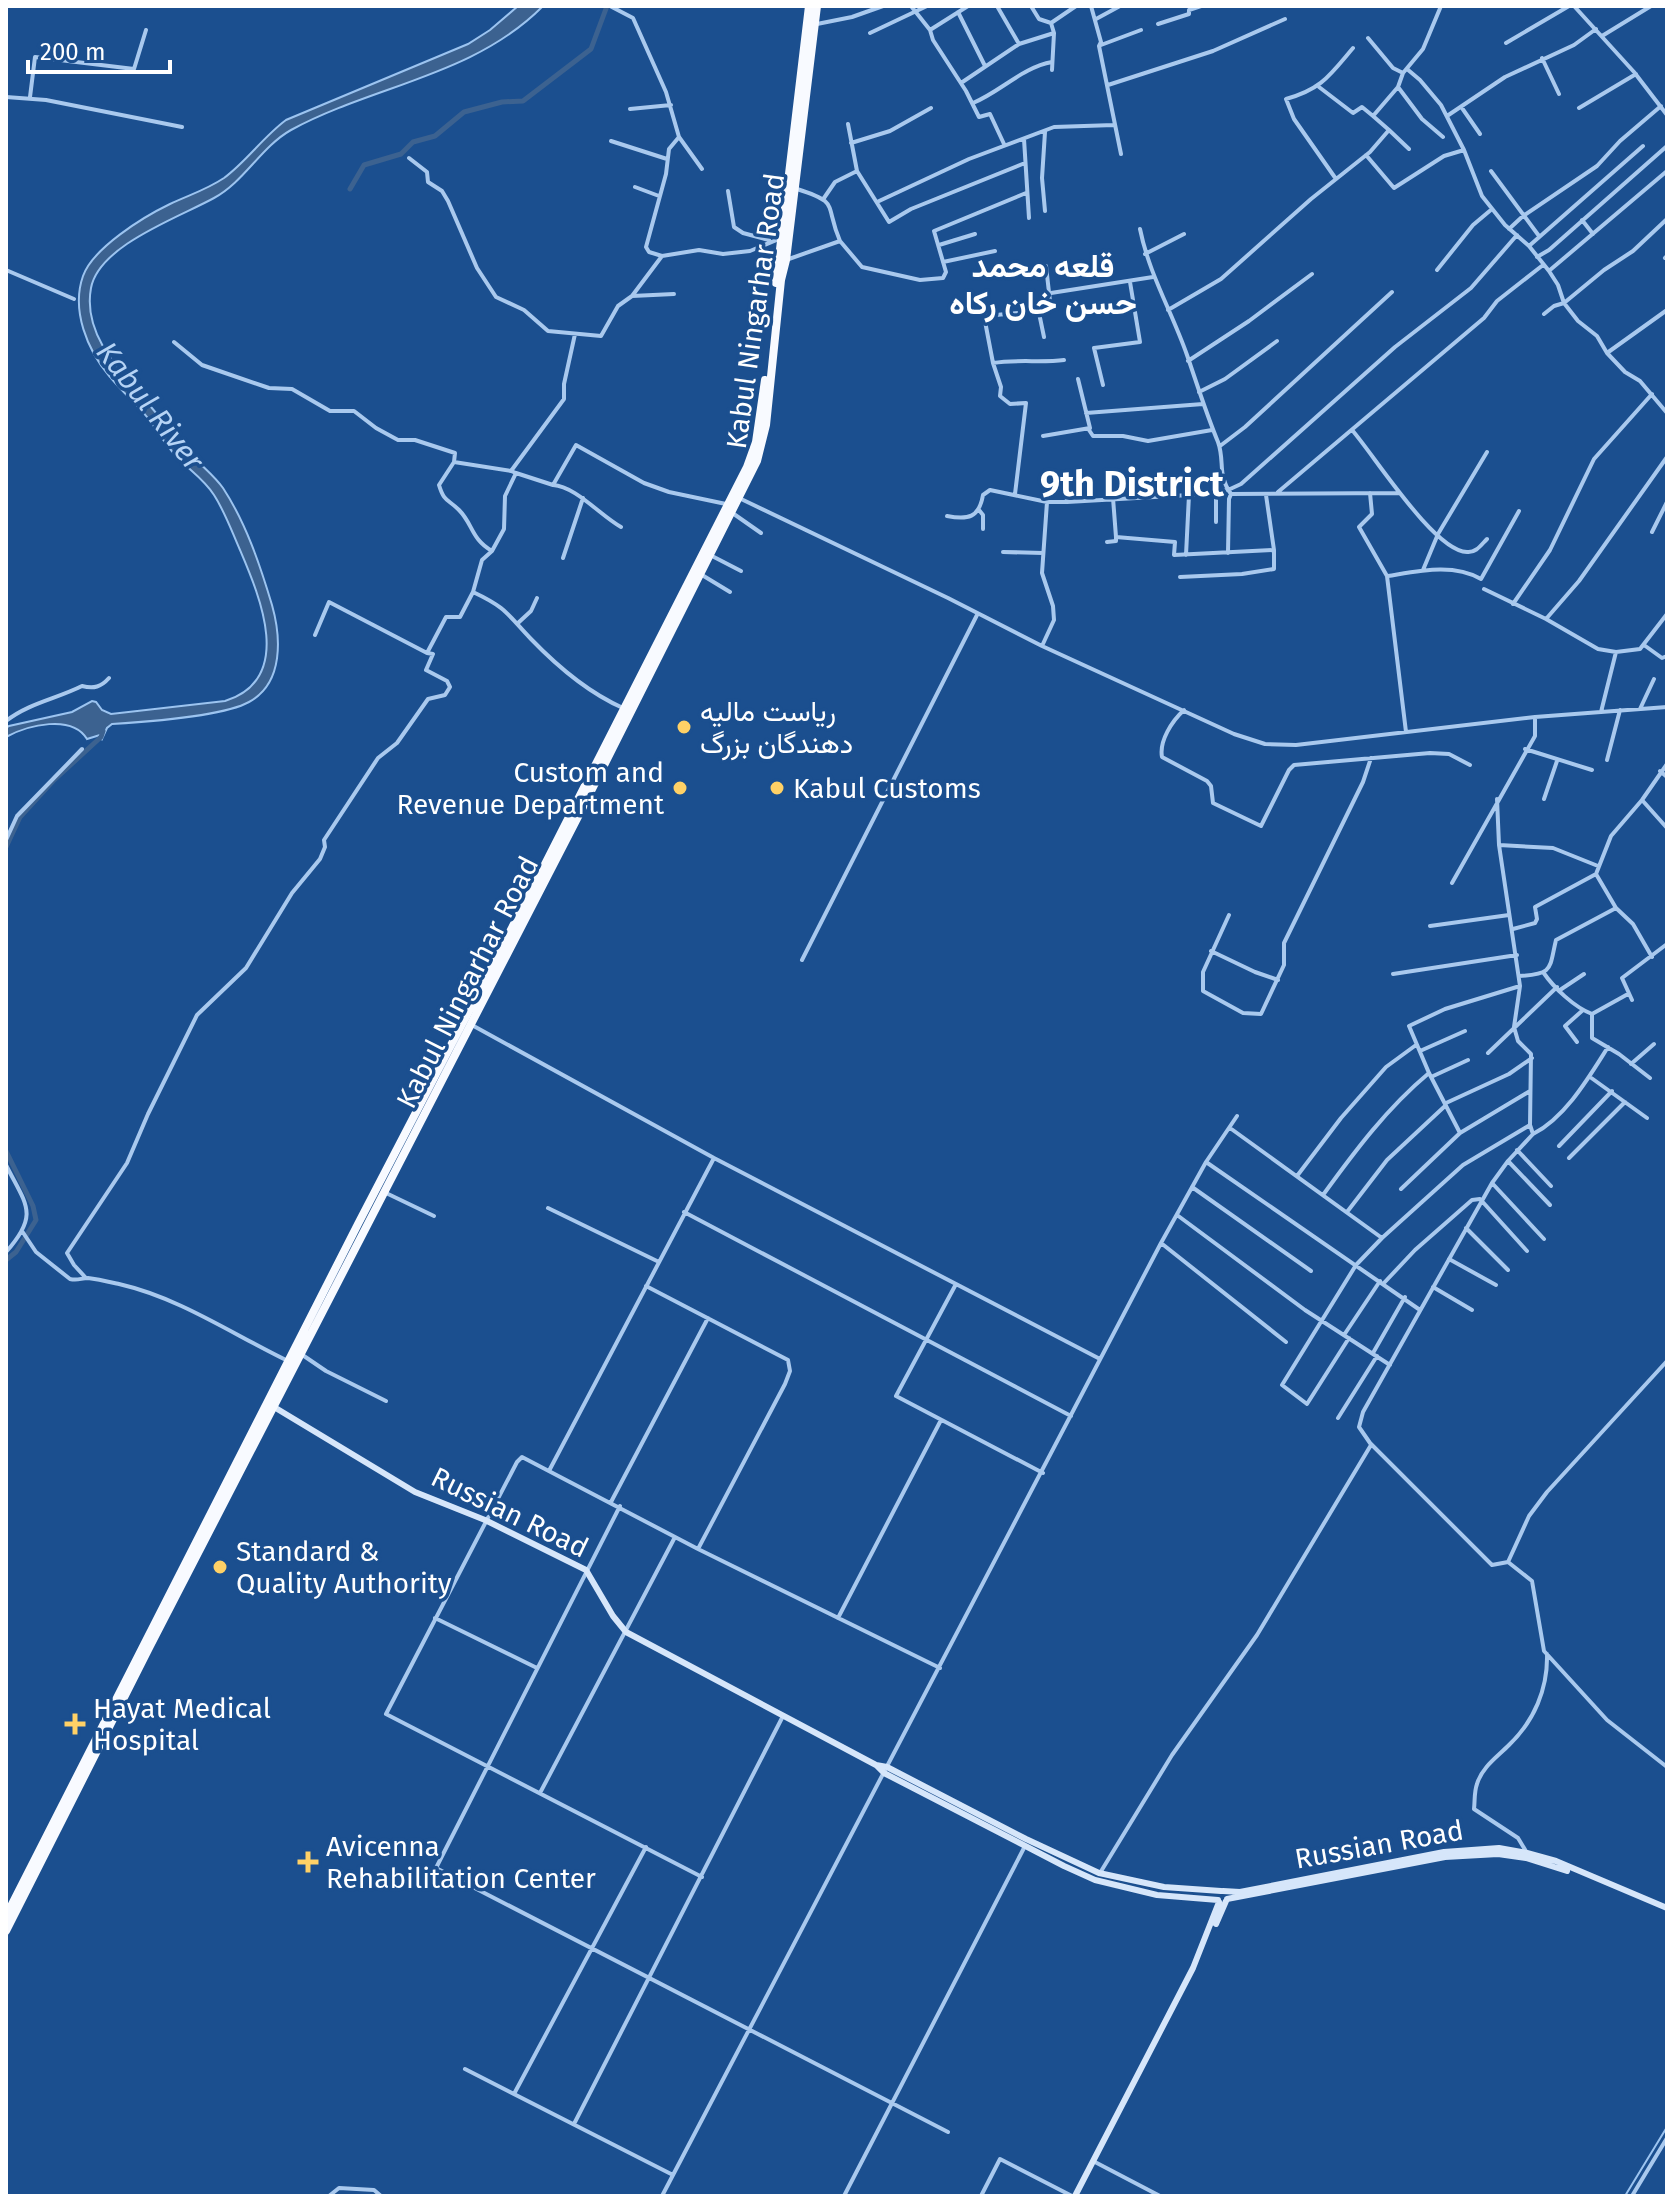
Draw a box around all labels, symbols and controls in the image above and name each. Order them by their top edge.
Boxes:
scale bar [28,24,170,74]
text: 200 m [40,38,106,66]
street label: Kabul Ningarhar Road [720,171,791,451]
district label: قلعه محمد حسن خان رکاه [949,247,1137,323]
water label: Kabul River [89,335,212,479]
district label: 9th District [1040,462,1225,506]
place label: ریاست مالیه دهندگان بزرگ [700,695,853,761]
marker: ریاست مالیه دهندگان بزرگ [675,718,693,736]
place label: Custom and Revenue Department [396,756,665,821]
place label: Kabul Customs [793,772,981,805]
marker: Custom and Revenue Department [671,779,689,797]
marker: Kabul Customs [768,779,786,797]
street label: Kabul Ningarhar Road [390,851,545,1114]
street label: Russian Road [426,1460,594,1565]
place label: Standard & Quality Authority [236,1535,452,1600]
marker: Standard & Quality Authority [211,1558,229,1576]
place label: Hayat Medical Hospital [93,1692,271,1757]
marker: Hayat Medical Hospital [64,1713,86,1735]
street label: Russian Road [1292,1813,1466,1876]
place label: Avicenna Rehabilitation Center [326,1830,596,1895]
marker: Avicenna Rehabilitation Center [297,1851,319,1873]

